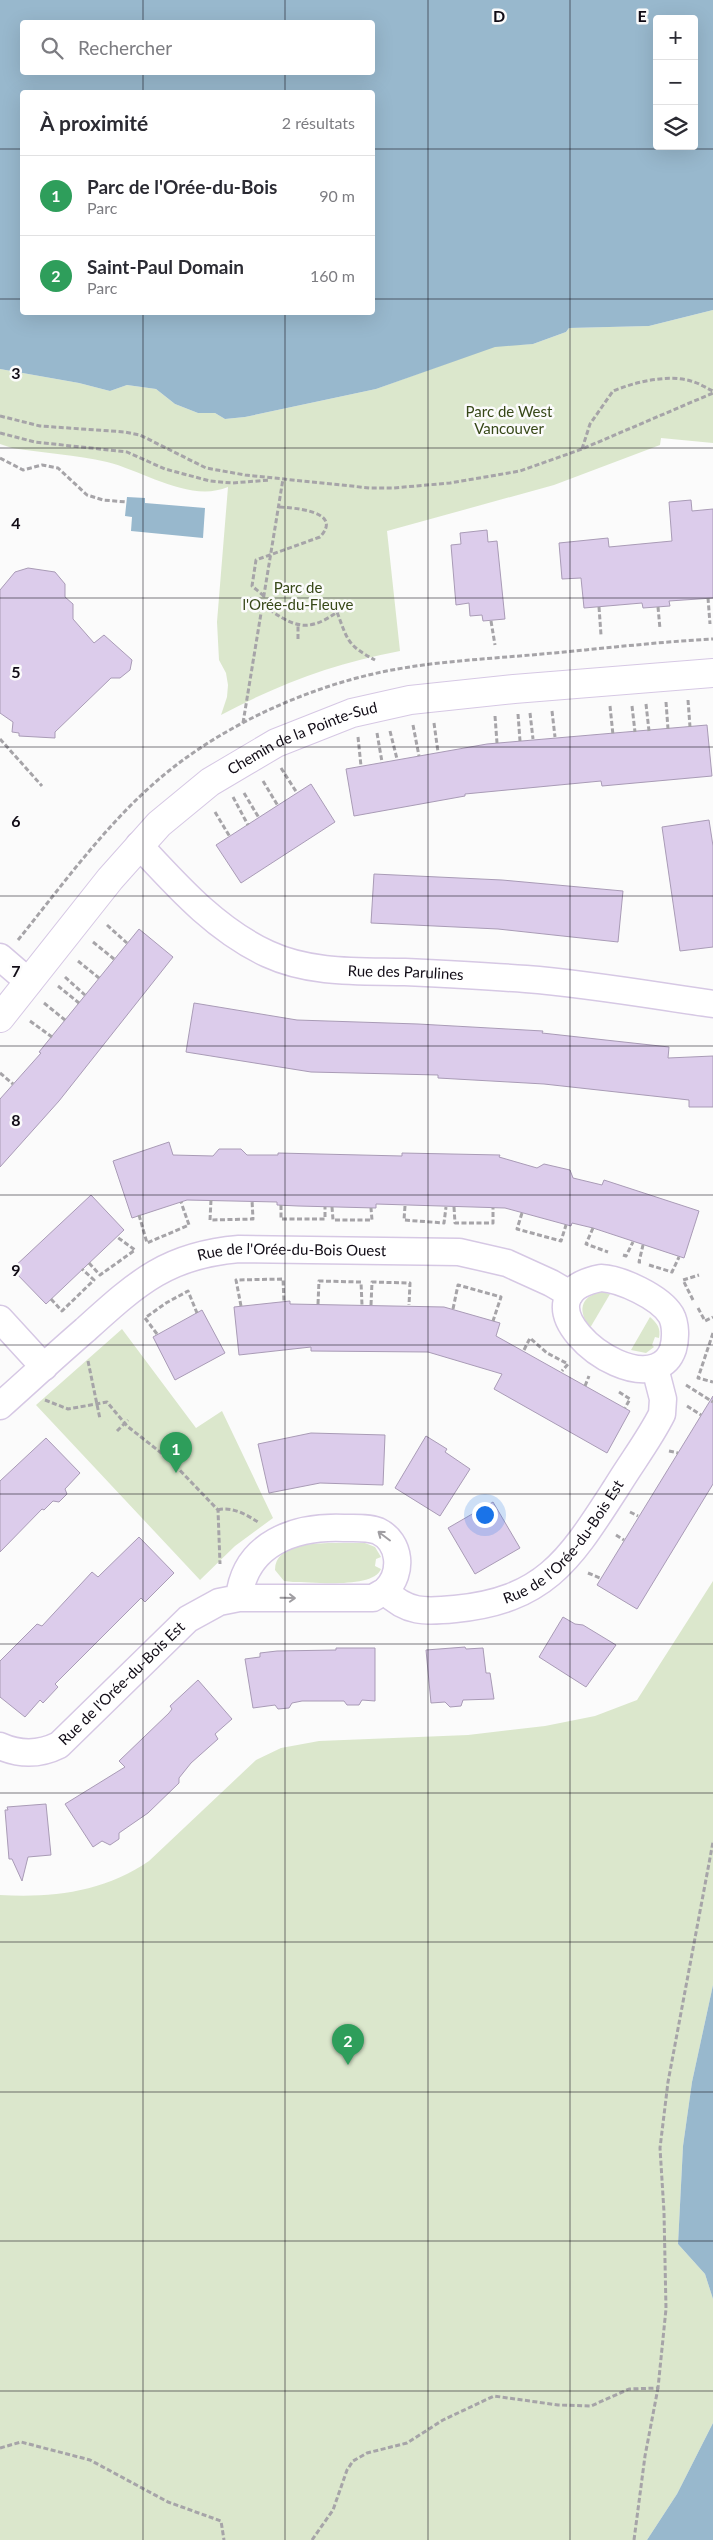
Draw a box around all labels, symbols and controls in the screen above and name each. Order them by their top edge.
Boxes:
text: D [493,6,505,25]
text: E [637,6,647,25]
map controls [653,15,698,150]
button: + [653,15,698,60]
search box [20,20,375,75]
icon: search [38,34,66,62]
text: Rechercher [78,36,172,59]
button: − [653,60,698,105]
button: layers [653,105,698,150]
text: À proximité [40,110,148,135]
text: 2 résultats [282,113,355,132]
text: Parc de l'Orée-du-Bois [87,175,277,198]
text: 1 [51,186,61,205]
text: 90 m [319,186,355,205]
text: Parc [87,198,117,217]
text: Saint-Paul Domain [87,255,244,278]
text: 2 [51,266,61,285]
text: 160 m [310,266,355,285]
text: Parc [87,278,117,297]
text: 3 [11,363,21,382]
park label: Parc de West Vancouver [466,402,553,437]
text: 4 [11,513,21,532]
park label: Parc de l'Orée-du-Fleuve [243,578,354,613]
text: 5 [11,662,21,681]
street label: Chemin de la Pointe-Sud [224,698,379,778]
text: 6 [11,811,21,830]
text: 7 [11,961,21,980]
street label: Rue des Parulines [347,961,464,983]
text: 8 [11,1110,21,1129]
street label: Rue de l'Orée-du-Bois Ouest [195,1239,387,1264]
text: 9 [11,1260,21,1279]
pin: 1 [160,1432,192,1473]
street label: Rue de l'Orée-du-Bois Est [500,1476,627,1607]
your location [472,1502,498,1528]
one-way arrow [377,1530,390,1541]
one-way arrow [280,1593,296,1603]
street label: Rue de l'Orée-du-Bois Est [54,1617,188,1749]
pin: 2 [332,2024,364,2065]

